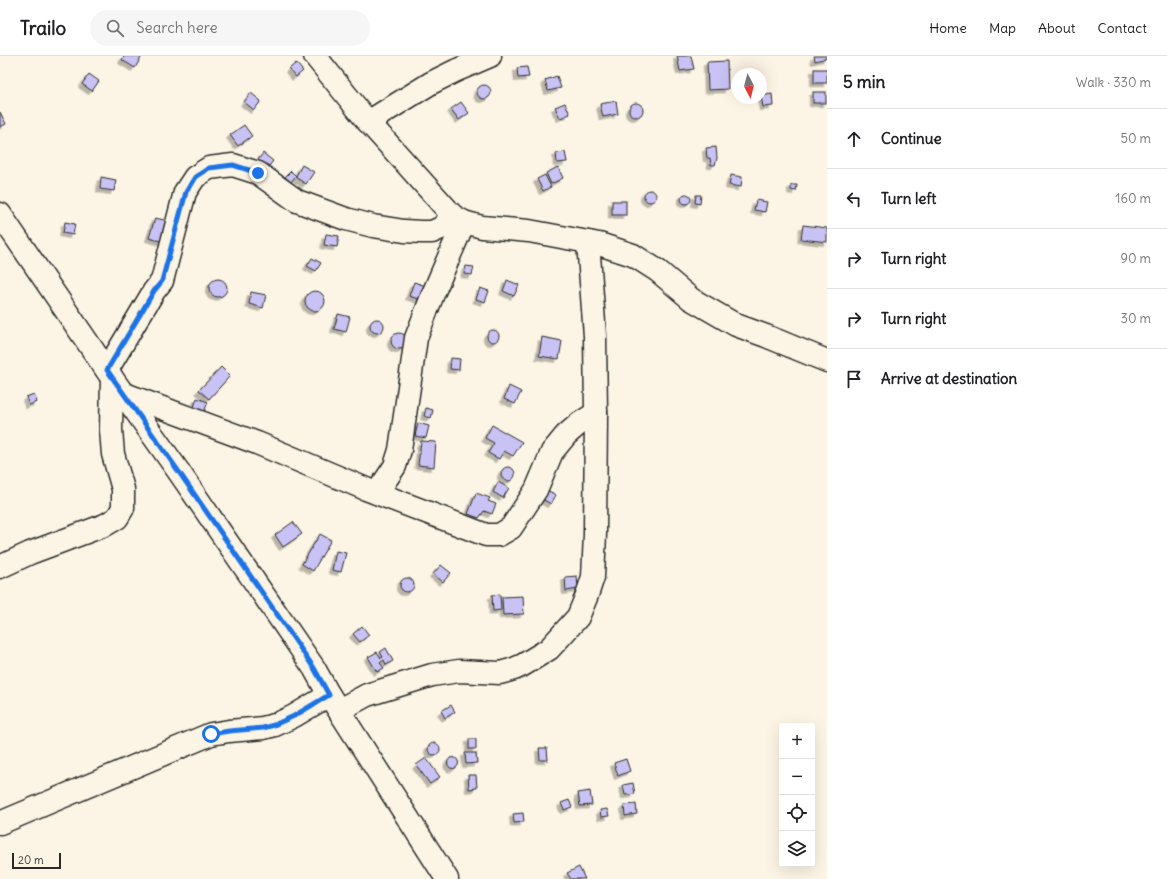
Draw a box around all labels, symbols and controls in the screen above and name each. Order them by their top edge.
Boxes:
search box [90,10,370,46]
text: Trailo [20,16,66,40]
icon: search [104,17,126,39]
text: Search here [136,18,218,37]
text: Home [929,19,967,37]
text: Map [989,19,1016,37]
text: About [1038,19,1076,37]
text: Contact [1098,19,1147,37]
north arrow [731,68,767,104]
text: 5 min [843,71,885,93]
text: Walk · 330 m [1076,74,1151,91]
icon: ahead [843,128,865,150]
text: Continue [881,129,942,148]
text: 50 m [1120,130,1151,147]
route end [249,164,267,182]
icon: left [843,188,865,210]
text: Turn left [881,189,936,208]
text: 160 m [1115,190,1151,207]
icon: right [843,248,865,270]
text: Turn right [881,249,946,268]
text: 90 m [1120,250,1151,267]
icon: right [843,308,865,330]
text: Turn right [881,309,946,328]
text: 30 m [1121,310,1151,327]
icon: arrive [843,368,865,390]
text: Arrive at destination [881,369,1017,388]
map controls [779,723,815,867]
button: + [779,723,815,759]
route start [202,725,220,743]
button: − [779,759,815,795]
button: locate [779,795,815,831]
button: layers [779,831,815,867]
scale bar [12,851,61,870]
text: 20 m [18,853,44,867]

